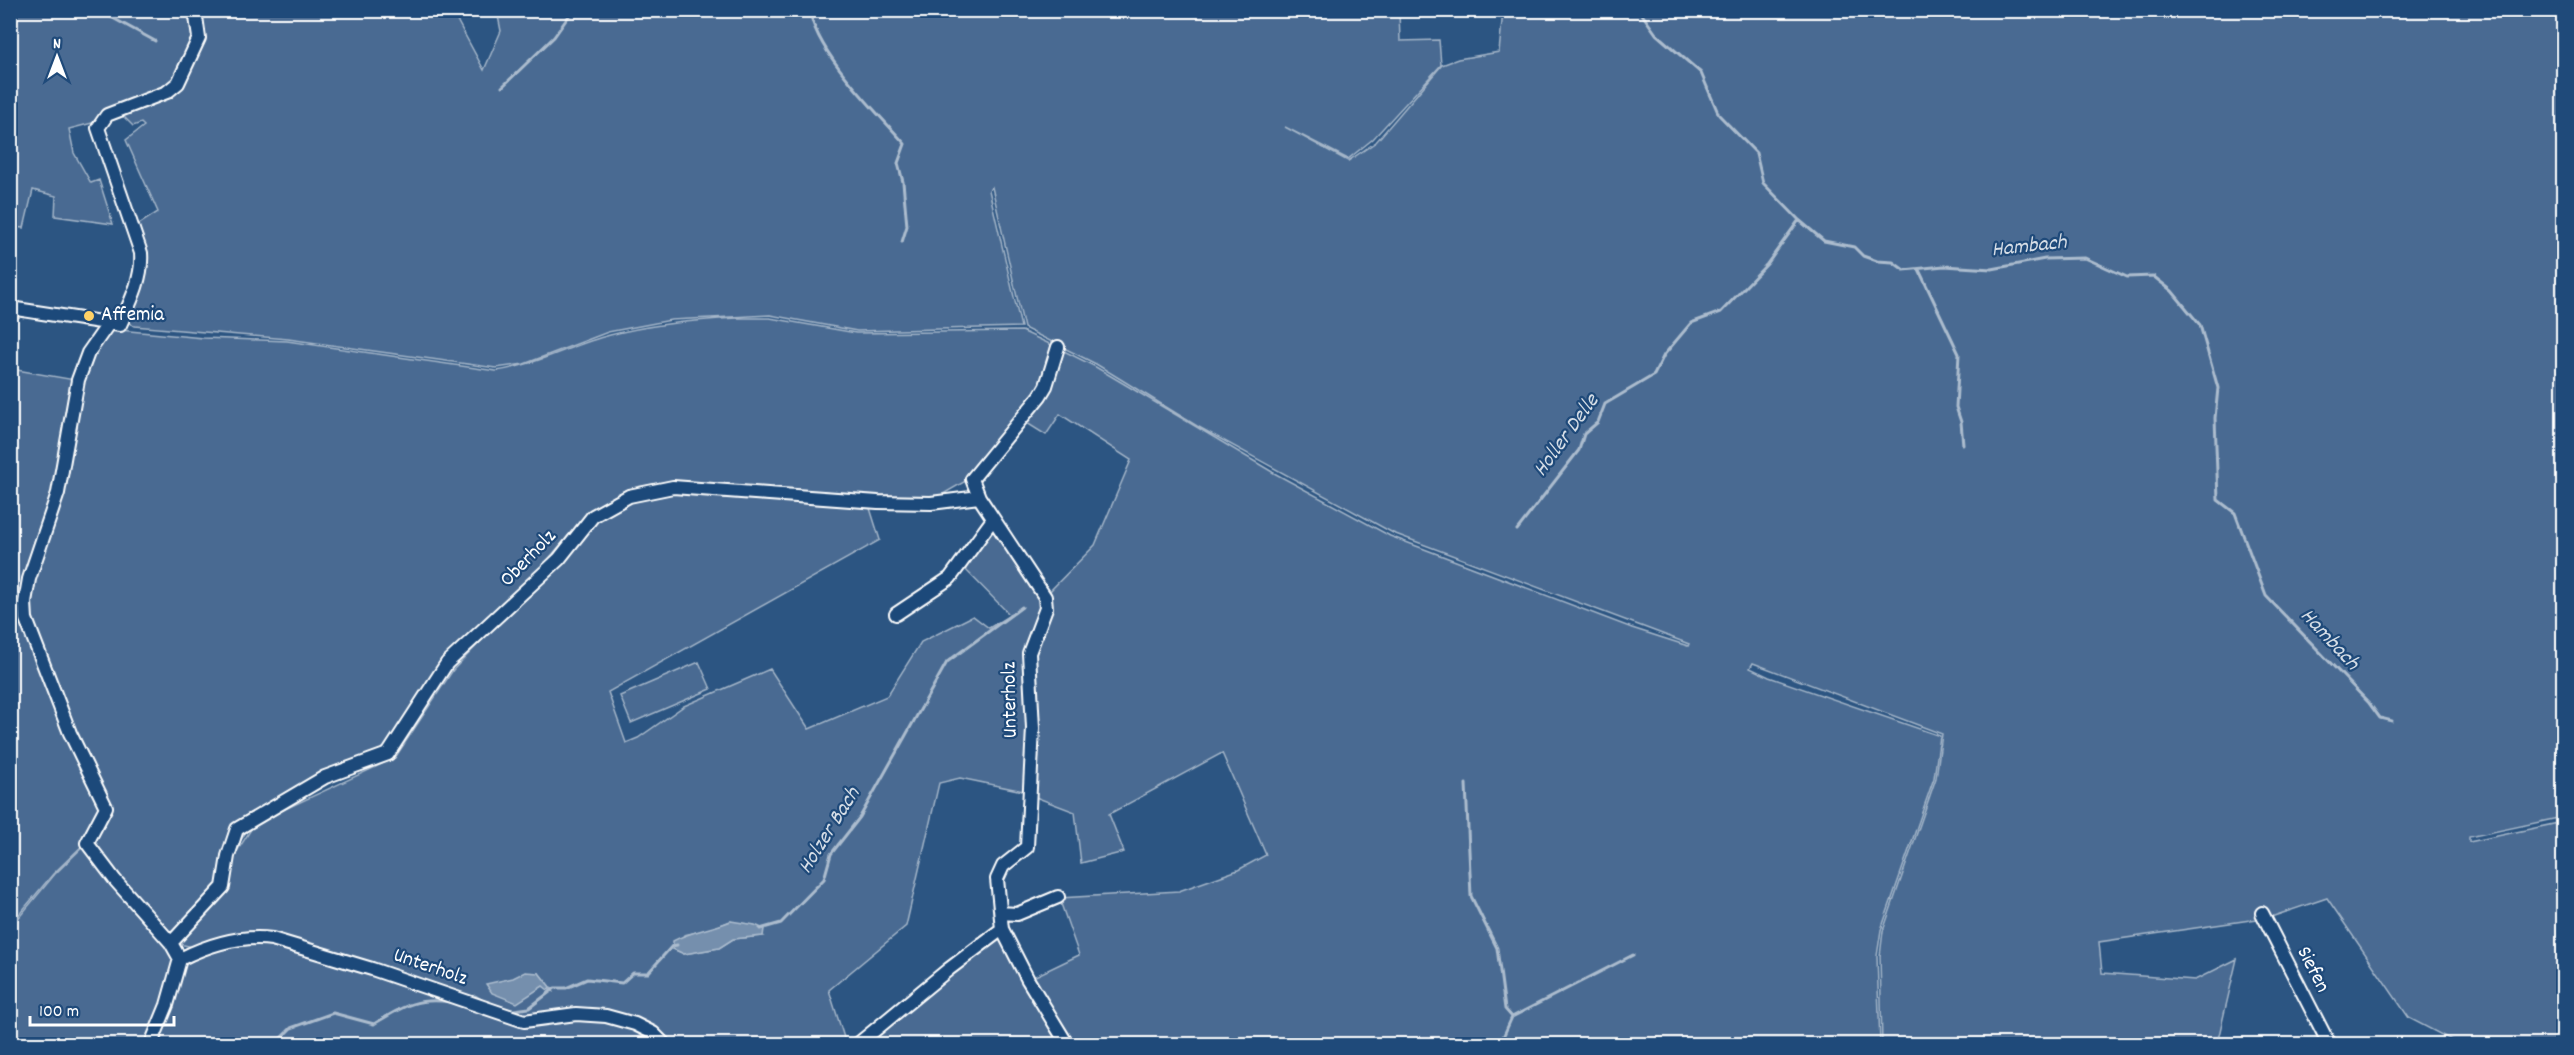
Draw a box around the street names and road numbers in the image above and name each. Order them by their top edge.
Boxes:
street label: Oberholz [494,523,564,595]
street label: Unterholz [995,661,1027,739]
street label: Unterholz [389,941,471,995]
street label: Siefen [2288,941,2336,999]

